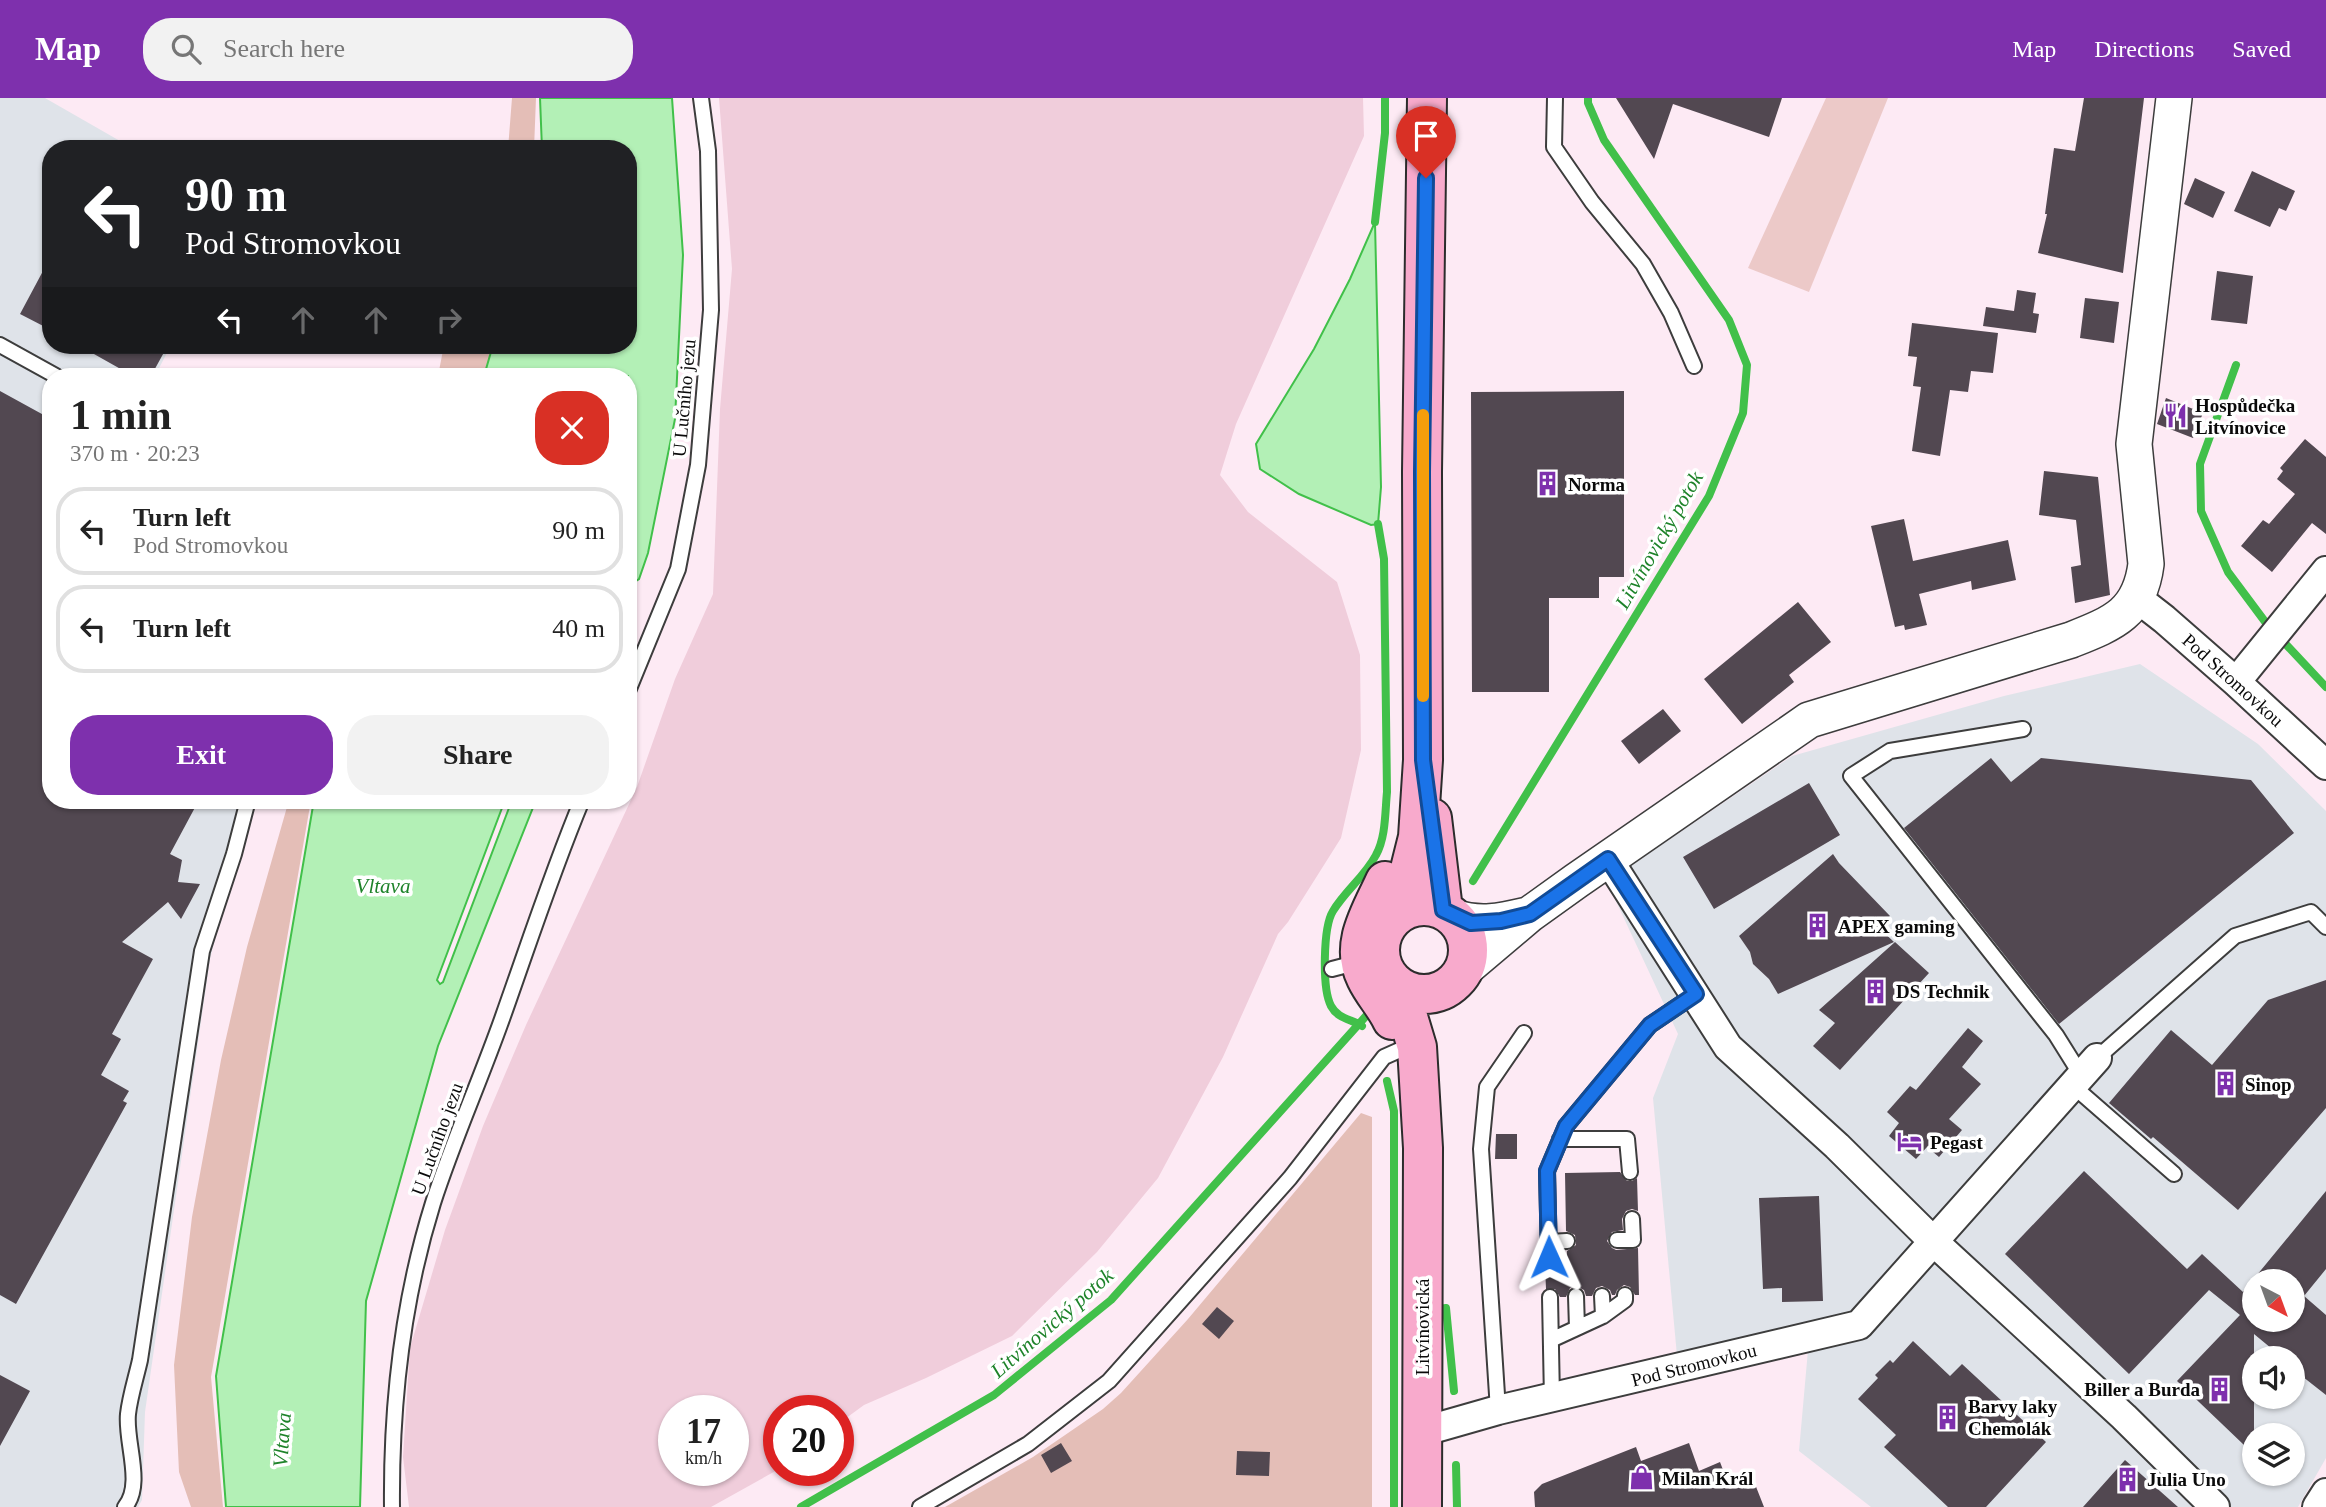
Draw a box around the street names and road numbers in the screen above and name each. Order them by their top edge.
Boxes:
street label: U Lučního jezu [668,338,700,458]
street label: Pod Stromovkou [2178,629,2288,731]
street label: U Lučního jezu [407,1079,467,1198]
street label: Litvínovická [1412,1278,1433,1376]
street label: Pod Stromovkou [1629,1339,1759,1391]

